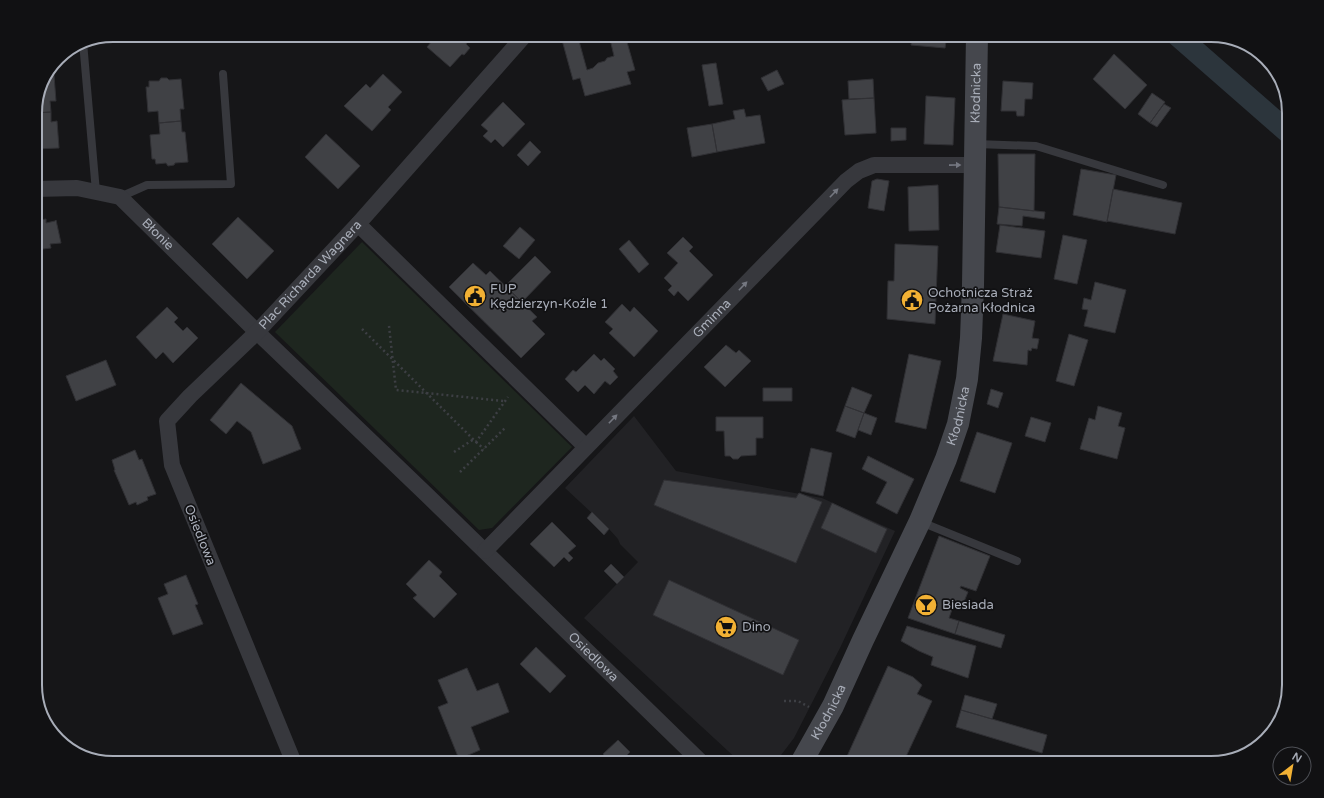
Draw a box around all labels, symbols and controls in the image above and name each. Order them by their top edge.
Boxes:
street label: Kłodnicka [968,63,985,124]
one-way arrow [949,162,962,168]
one-way arrow [829,188,839,198]
street label: Błonie [138,215,177,254]
street label: Plac Richarda Wagnera [255,217,365,333]
place label: FUP Kędzierzyn-Koźle 1 [490,281,608,312]
one-way arrow [738,281,748,291]
public building icon: FUP Kędzierzyn-Koźle 1 [462,283,488,309]
place label: Ochotnicza Straż Pożarna Kłodnica [928,285,1035,316]
public building icon: Ochotnicza Straż Pożarna Kłodnica [899,287,925,313]
street label: Gminna [689,296,735,341]
street label: Kłodnicka [943,385,973,448]
one-way arrow [608,414,618,424]
street label: Osiedlowa [181,502,219,568]
bar icon: Biesiada [913,592,939,618]
place label: Biesiada [942,597,994,613]
supermarket icon: Dino [713,614,739,640]
place label: Dino [742,619,771,635]
street label: Osiedlowa [565,629,622,685]
street label: Kłodnicka [808,682,850,743]
north arrow [1272,746,1312,786]
text: N [1290,750,1304,766]

